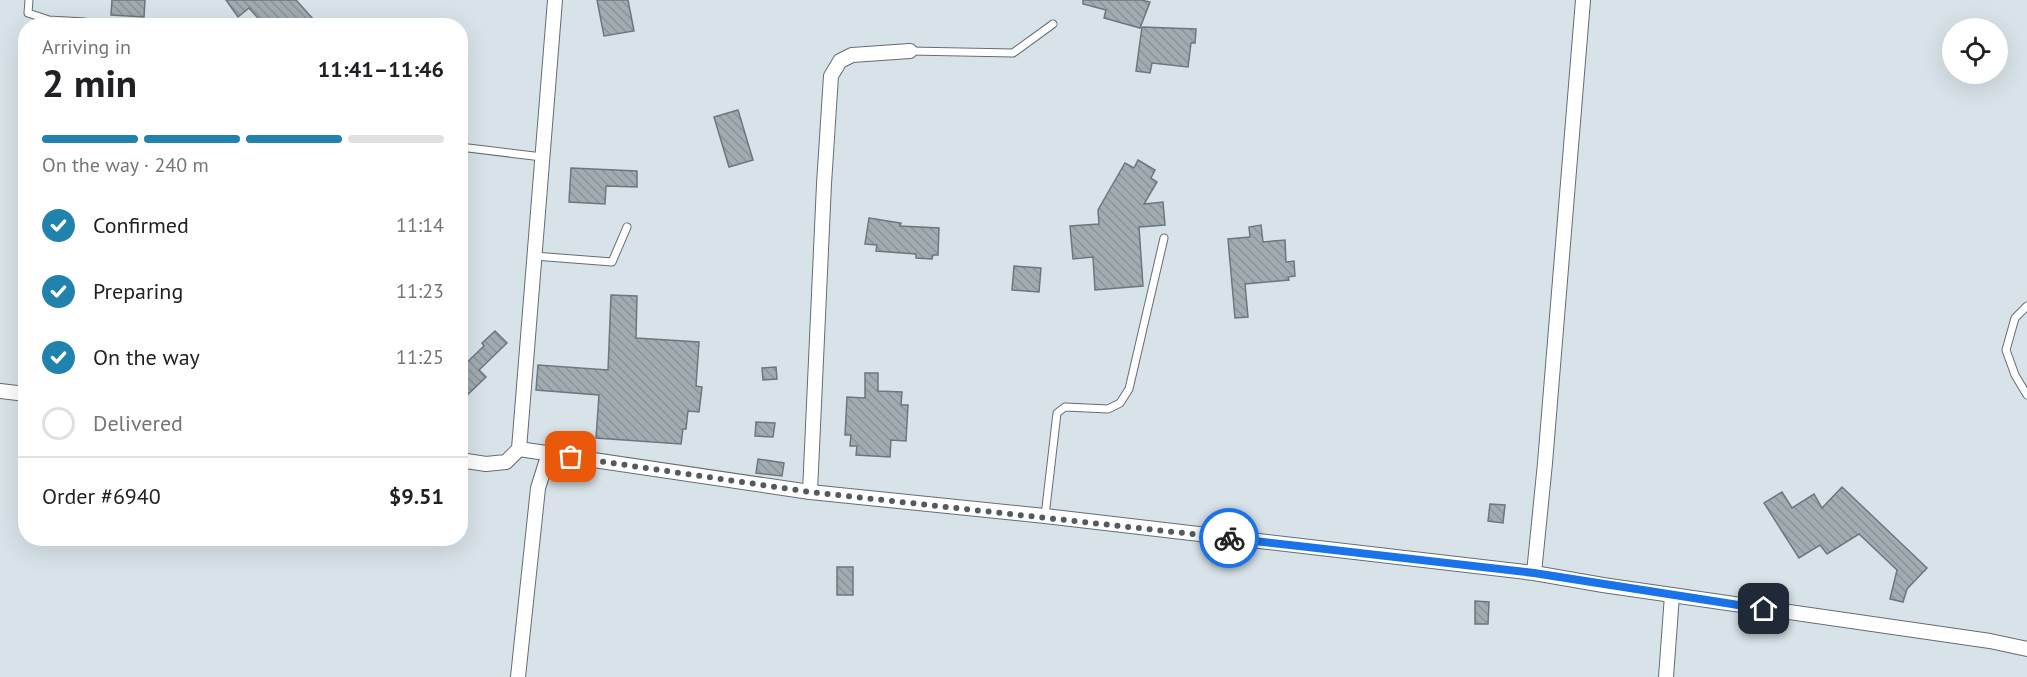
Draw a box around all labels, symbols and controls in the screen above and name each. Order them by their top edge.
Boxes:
map controls [1942,18,2008,84]
button: locate [1942,18,2008,84]
text: Arriving in [42,34,131,60]
text: 11:41–11:46 [318,55,444,83]
text: 2 min [42,57,137,108]
text: On the way · 240 m [42,152,209,178]
icon: check [42,209,75,242]
text: Confirmed [93,211,189,239]
text: 11:14 [396,212,444,238]
icon: check [42,275,75,308]
text: Preparing [93,277,183,305]
text: 11:23 [396,278,444,304]
icon: check [42,341,75,374]
text: On the way [93,343,200,371]
text: 11:25 [396,344,444,370]
text: Delivered [93,409,183,437]
pin [545,431,596,482]
icon: bag [554,440,587,473]
text: Order #6940 [42,482,161,510]
text: $9.51 [389,482,444,510]
courier [1199,508,1259,568]
icon: bike [1213,522,1246,555]
pin [1738,583,1789,634]
icon: home [1747,592,1780,625]

